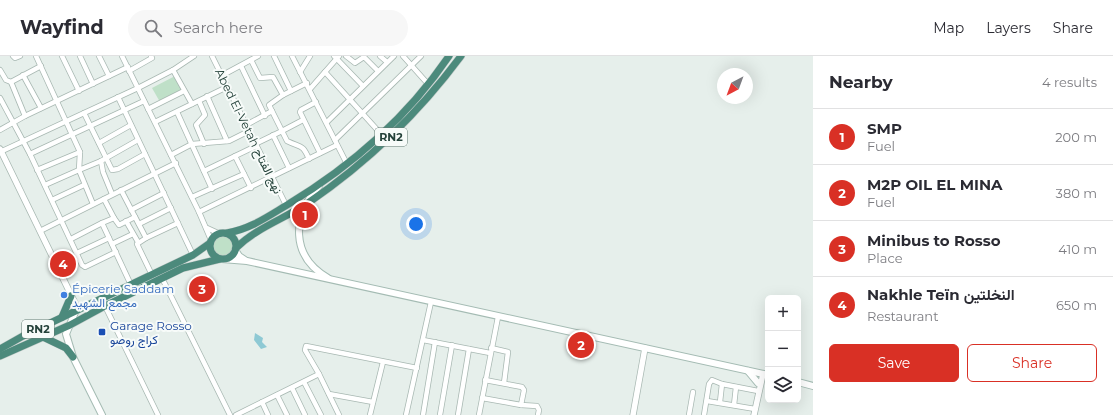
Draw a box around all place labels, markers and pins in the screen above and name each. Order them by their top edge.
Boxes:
pin: 1 [292,200,318,230]
pin: 4 [50,249,76,279]
pin: 3 [189,274,215,304]
place label: Épicerie Saddam مجمع الشهيد [72,281,174,312]
marker: Épicerie Saddam مجمع الشهيد [59,290,69,300]
place label: Garage Rosso كراج روصو [110,318,192,349]
marker: Garage Rosso كراج روصو [97,327,107,337]
pin: 2 [568,330,594,360]

